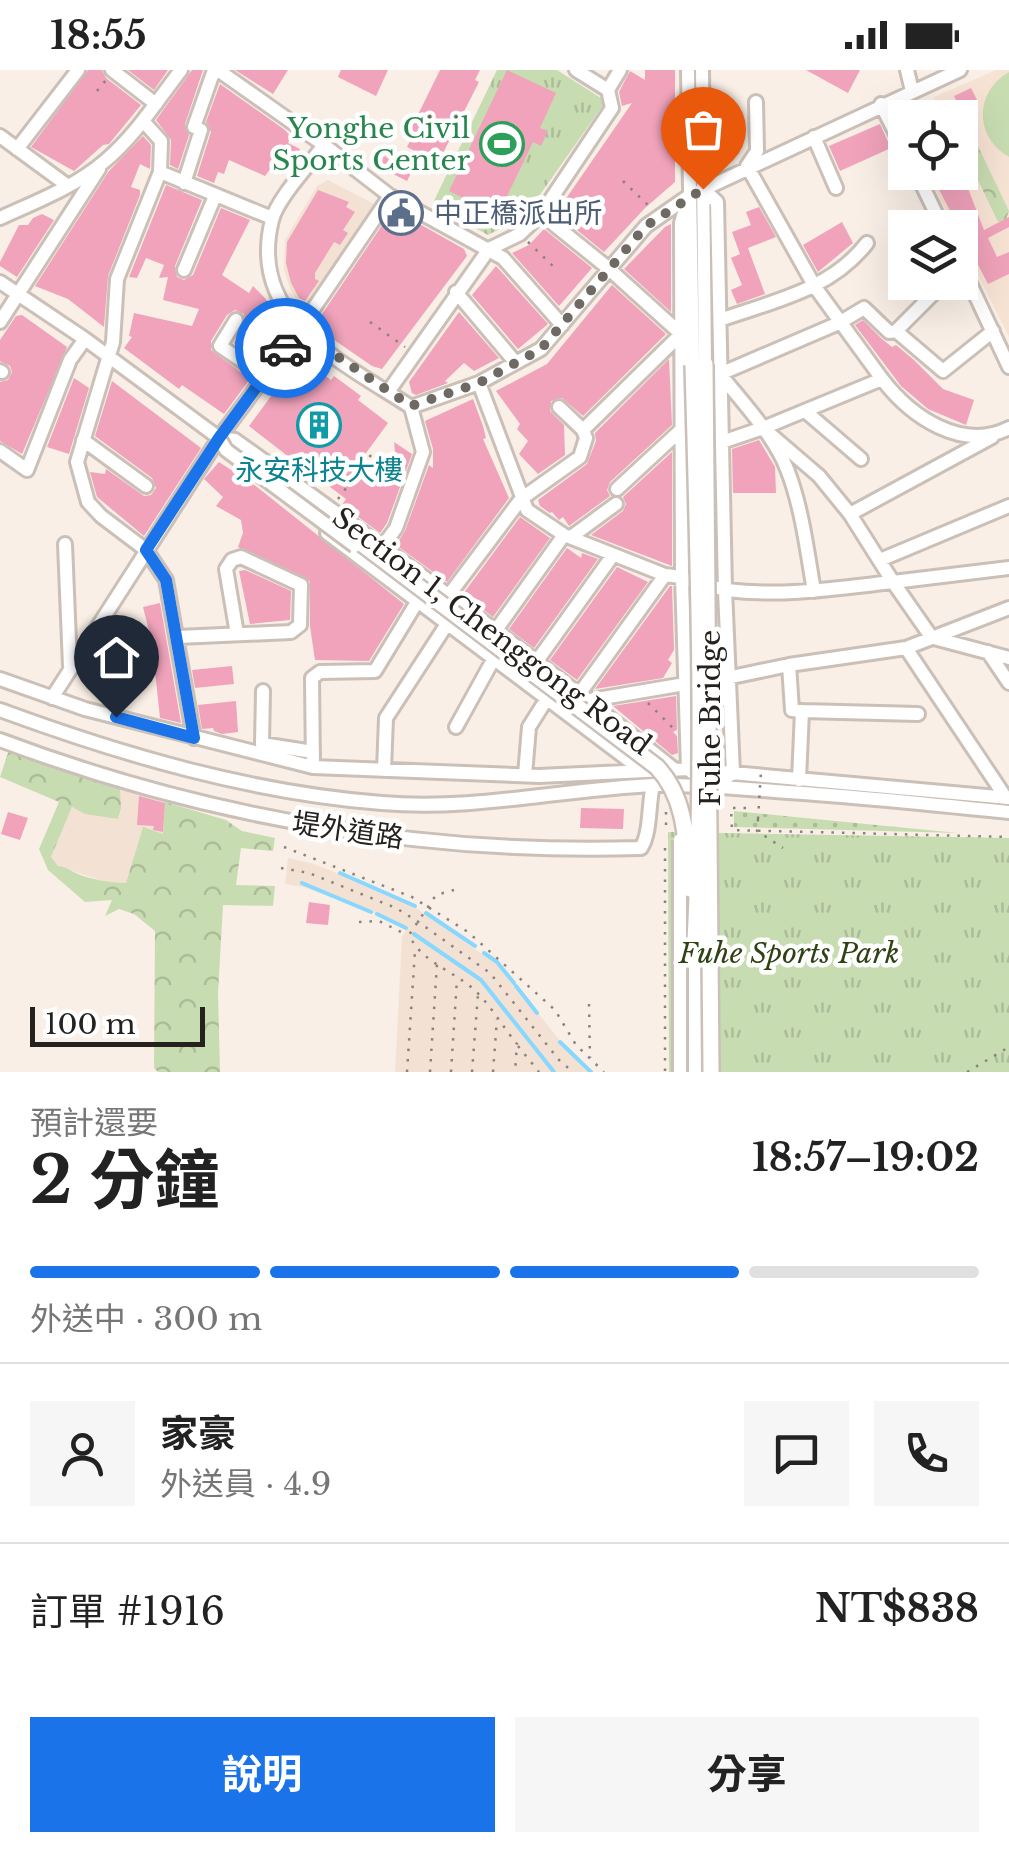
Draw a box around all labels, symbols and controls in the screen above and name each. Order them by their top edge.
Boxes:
text: 18:55 [50,12,147,59]
pin [661,87,746,190]
map controls [888,100,978,300]
button: locate [888,100,978,190]
icon: bag [676,102,731,157]
place label: Yonghe Civil Sports Center [272,111,471,178]
sports icon: Yonghe Civil Sports Center [479,121,525,167]
public building icon: 中正橋派出所 [378,190,424,236]
place label: 中正橋派出所 [434,196,602,231]
button: layers [888,210,978,300]
courier [235,298,335,398]
icon: car [258,321,313,376]
building icon: 永安科技大樓 [296,402,342,448]
place label: 永安科技大樓 [235,453,403,488]
street label: Section 1, Chenggong Road [325,500,658,763]
pin [74,615,159,718]
icon: home [89,630,144,685]
street label: Fuhe Bridge [693,630,728,806]
street label: 堤外道路 [290,805,406,856]
park label: Fuhe Sports Park [678,936,899,971]
scale bar [30,1002,205,1046]
text: 100 m [45,1007,136,1042]
text: 預計還要 [30,1103,158,1143]
text: 18:57–19:02 [752,1134,979,1181]
text: 2 分鐘 [30,1140,220,1221]
text: 外送中 · 300 m [30,1299,262,1339]
button: person [30,1401,135,1506]
button: chat [744,1401,849,1506]
button: phone [874,1401,979,1506]
text: 家豪 [160,1410,236,1457]
text: 外送員 · 4.9 [160,1464,331,1504]
text: NT$838 [815,1585,979,1632]
text: 訂單 #1916 [30,1588,225,1635]
button: 說明 [30,1717,495,1832]
button: 分享 [515,1717,979,1832]

